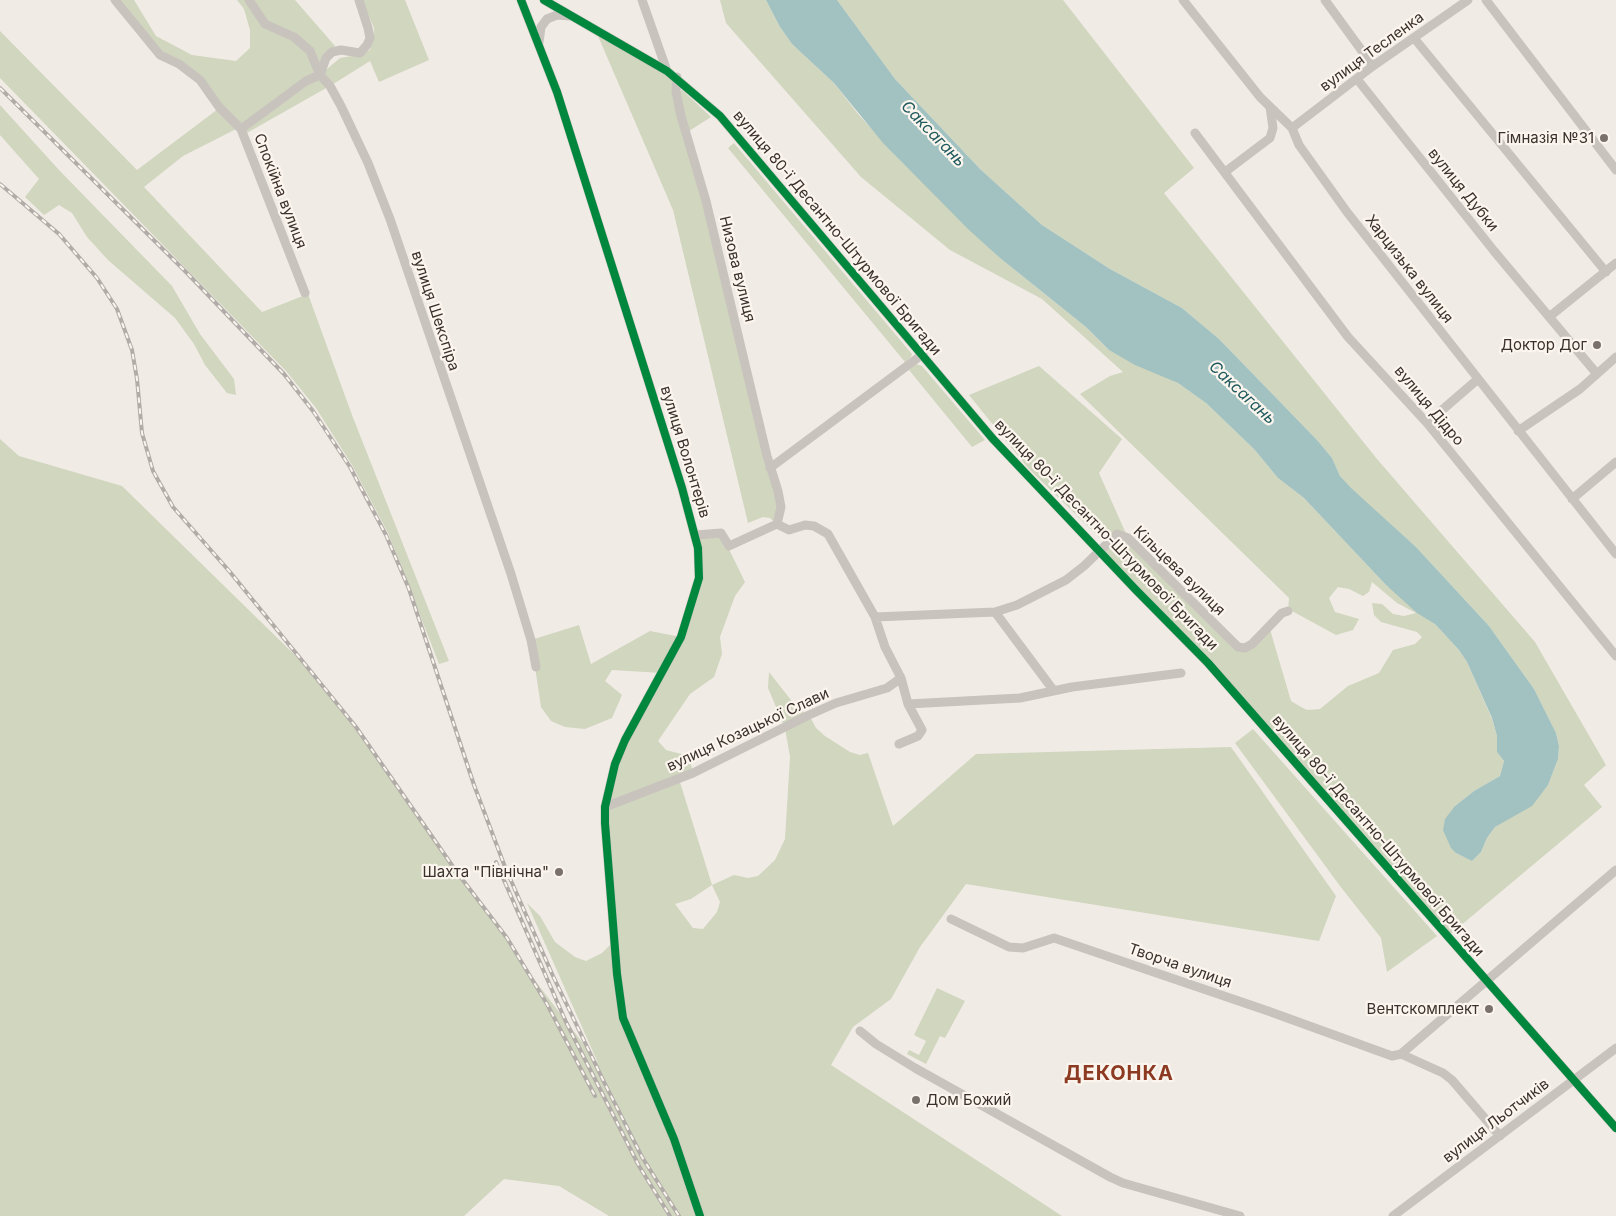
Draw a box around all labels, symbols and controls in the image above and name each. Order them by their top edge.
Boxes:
street label: вулиця Тесленка [1317,8,1427,96]
water label: Саксагань [897,97,969,171]
street label: вулиця 80-ї Десантно-Штурмової Бригади [729,107,945,359]
place label: Гімназія №31 [1498,129,1594,147]
street label: Спокійна вулиця [250,131,310,251]
marker: Гімназія №31 [1598,132,1610,144]
street label: вулиця Дубки [1424,145,1502,235]
street label: Харцизька вулиця [1361,211,1457,327]
street label: Низова вулиця [715,214,759,324]
street label: вулиця Шекспіра [407,249,463,373]
place label: Доктор Дог [1501,336,1587,354]
marker: Доктор Дог [1591,339,1603,351]
water label: Саксагань [1205,357,1279,429]
street label: вулиця Дідро [1390,362,1468,450]
street label: вулиця Волонтерів [656,384,714,520]
street label: вулиця 80-ї Десантно-Штурмової Бригади [990,416,1222,654]
street label: Кільцева вулиця [1129,523,1229,619]
street label: вулиця Козацької Слави [664,684,832,776]
street label: вулиця 80-ї Десантно-Штурмової Бригади [1268,712,1488,960]
place label: Шахта "Північна" [422,863,549,881]
marker: Шахта "Північна" [553,866,565,878]
street label: Творча вулиця [1126,940,1234,992]
place label: Вентскомплект [1367,1000,1479,1018]
marker: Вентскомплект [1483,1003,1495,1015]
district label: ДЕКОНКА [1063,1062,1175,1086]
street label: вулиця Льотчиків [1439,1075,1553,1167]
place label: Дом Божий [926,1091,1011,1109]
marker: Дом Божий [910,1094,922,1106]

